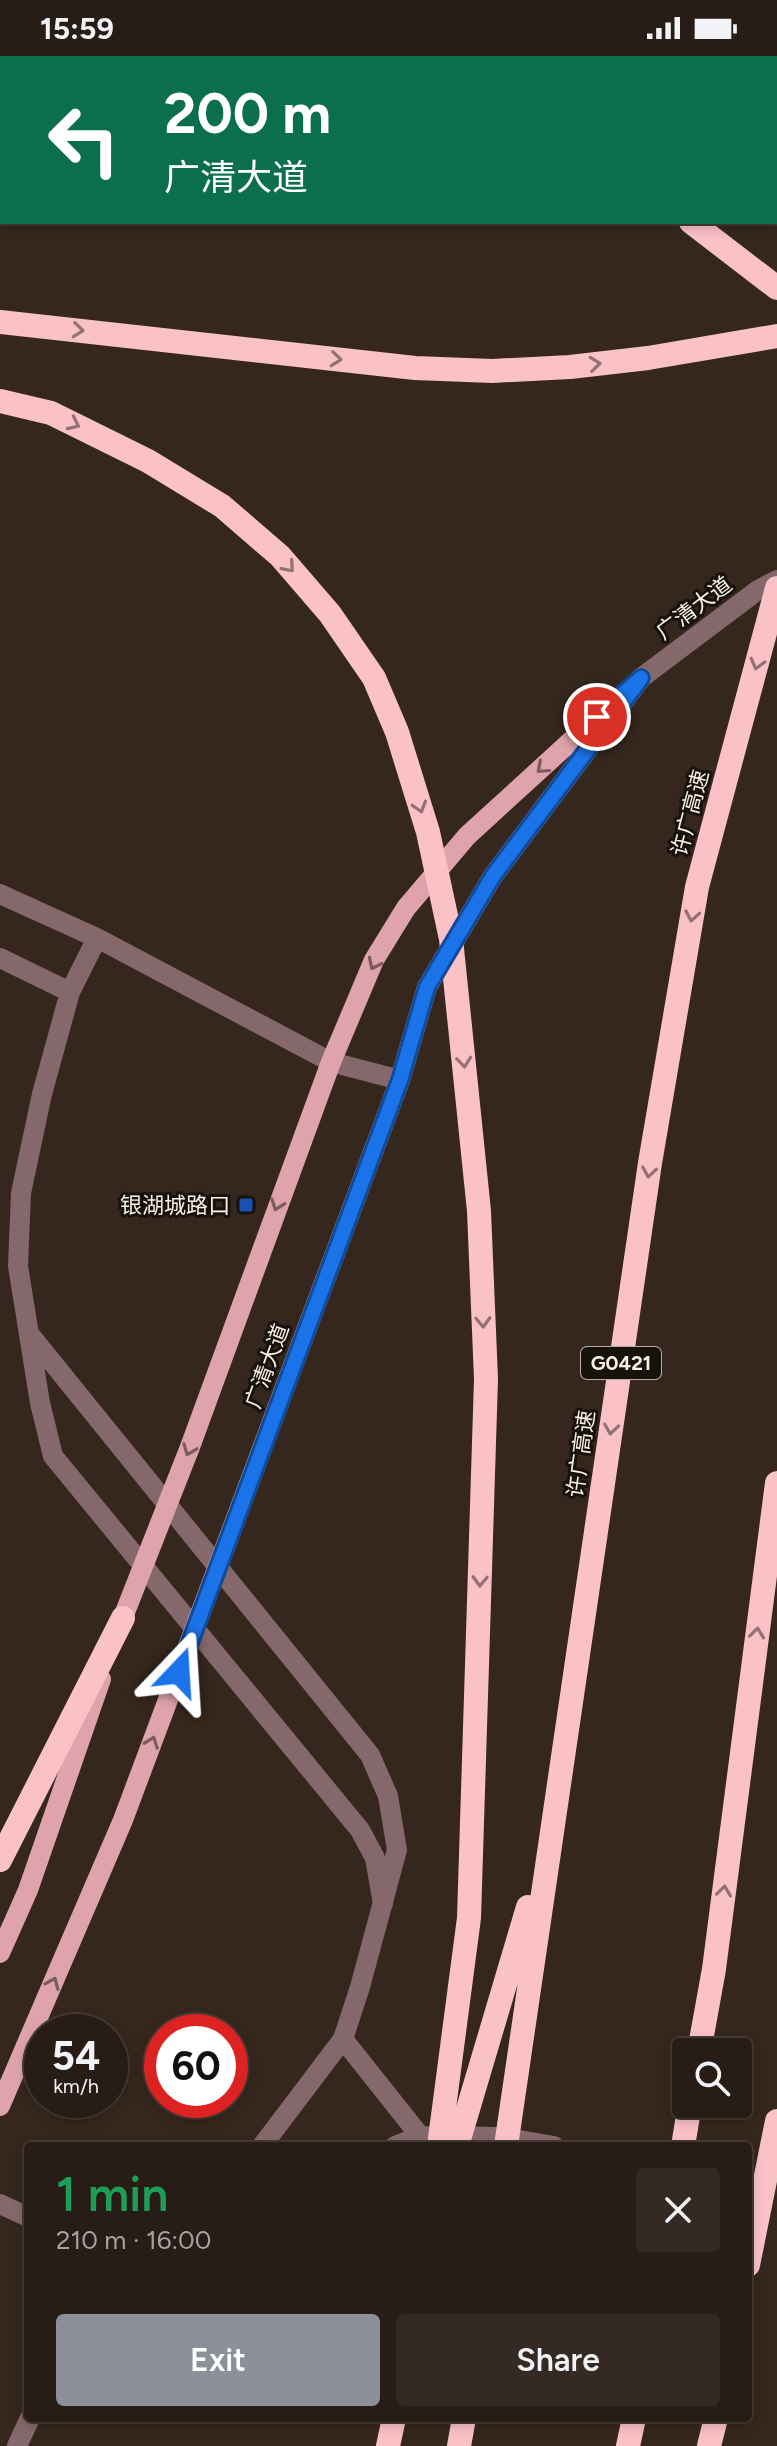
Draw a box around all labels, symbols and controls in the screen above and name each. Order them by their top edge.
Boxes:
text: 15:59 [40,10,114,47]
text: 200 m [164,80,331,147]
icon: left [32,88,136,192]
text: 广清大道 [164,156,308,199]
one-way arrow [71,321,85,338]
one-way arrow [330,350,343,367]
one-way arrow [589,356,602,373]
one-way arrow [66,414,81,430]
one-way arrow [279,558,294,572]
street label: 广清大道 [651,571,737,645]
one-way arrow [750,656,766,670]
pin [563,683,631,751]
icon: arrive [575,695,619,739]
one-way arrow [536,758,551,773]
street label: 许广高速 [666,767,714,859]
one-way arrow [411,799,427,813]
one-way arrow [685,909,702,922]
one-way arrow [368,955,383,970]
one-way arrow [455,1056,472,1069]
one-way arrow [641,1165,658,1179]
place label: 银湖城路口 [120,1192,230,1219]
marker: 银湖城路口 [237,1196,255,1214]
one-way arrow [271,1197,287,1211]
one-way arrow [475,1316,492,1329]
street label: 广清大道 [239,1320,295,1412]
road number: G0421 [581,1347,661,1379]
street label: 许广高速 [562,1409,600,1499]
one-way arrow [603,1422,620,1436]
one-way arrow [182,1442,199,1456]
one-way arrow [471,1575,488,1588]
one-way arrow [749,1626,766,1639]
position arrow [137,1630,221,1714]
one-way arrow [143,1736,159,1750]
one-way arrow [715,1884,732,1898]
one-way arrow [44,1976,60,1991]
speed limit sign: 60 [144,2014,248,2118]
text: 54 [52,2032,100,2080]
map controls [672,2038,752,2118]
button: search [672,2038,752,2118]
text: km/h [53,2074,99,2098]
text: 1 min [56,2165,168,2223]
button: close [636,2168,720,2252]
text: 210 m · 16:00 [56,2224,211,2256]
button: Exit [56,2314,380,2406]
button: Share [396,2314,720,2406]

